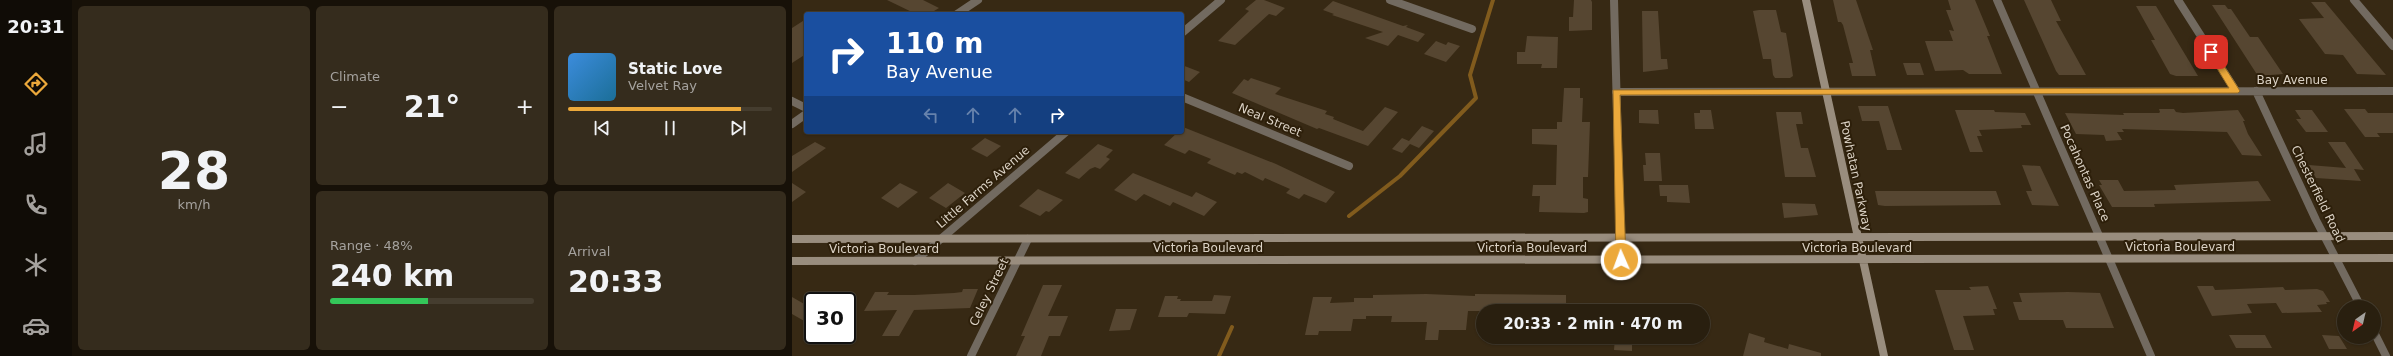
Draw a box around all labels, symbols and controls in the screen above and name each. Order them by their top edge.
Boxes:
text: 20:31 [7,16,65,37]
text: 110 m [886,27,983,60]
icon: right [820,28,872,80]
pin [2194,35,2228,69]
icon: arrive [2200,41,2222,63]
text: Static Love [628,60,722,78]
text: Bay Avenue [886,61,993,82]
text: Climate [330,69,380,84]
icon: directions [22,70,50,98]
street label: Bay Avenue [2256,73,2328,87]
text: Velvet Ray [628,78,697,93]
text: 21° [404,89,460,124]
text: − [330,94,348,119]
text: + [516,94,534,119]
street label: Neal Street [1236,100,1304,140]
icon: left [920,104,942,126]
icon: ahead [962,104,984,126]
icon: ahead [1004,104,1026,126]
icon: right [1046,104,1068,126]
icon: previous [591,117,613,139]
icon: pause [659,117,681,139]
icon: next [727,117,749,139]
street label: Powhatan Parkway [1837,119,1875,233]
street label: Pocahontas Place [2057,122,2113,224]
icon: music [22,130,50,158]
text: 28 [158,141,230,201]
street label: Little Farms Avenue [934,143,1032,231]
street label: Chesterfield Road [2288,143,2348,245]
icon: phone [22,191,50,219]
text: km/h [178,197,210,212]
text: Range · 48% [330,238,413,253]
position arrow [1600,239,1642,281]
street label: Victoria Boulevard [2125,240,2235,254]
street label: Victoria Boulevard [1153,241,1263,255]
street label: Victoria Boulevard [1477,241,1587,255]
street label: Victoria Boulevard [1802,241,1912,255]
street label: Victoria Boulevard [829,242,939,256]
text: Arrival [568,244,610,259]
icon: climate [22,251,50,279]
street label: Celey Street [967,255,1012,328]
text: 240 km [330,258,454,293]
text: 20:33 [568,264,664,299]
speed limit sign: 30 [804,292,856,344]
north arrow [2337,300,2381,344]
map controls [2337,300,2381,344]
icon: car [22,312,50,340]
text: 20:33 · 2 min · 470 m [1503,315,1683,333]

